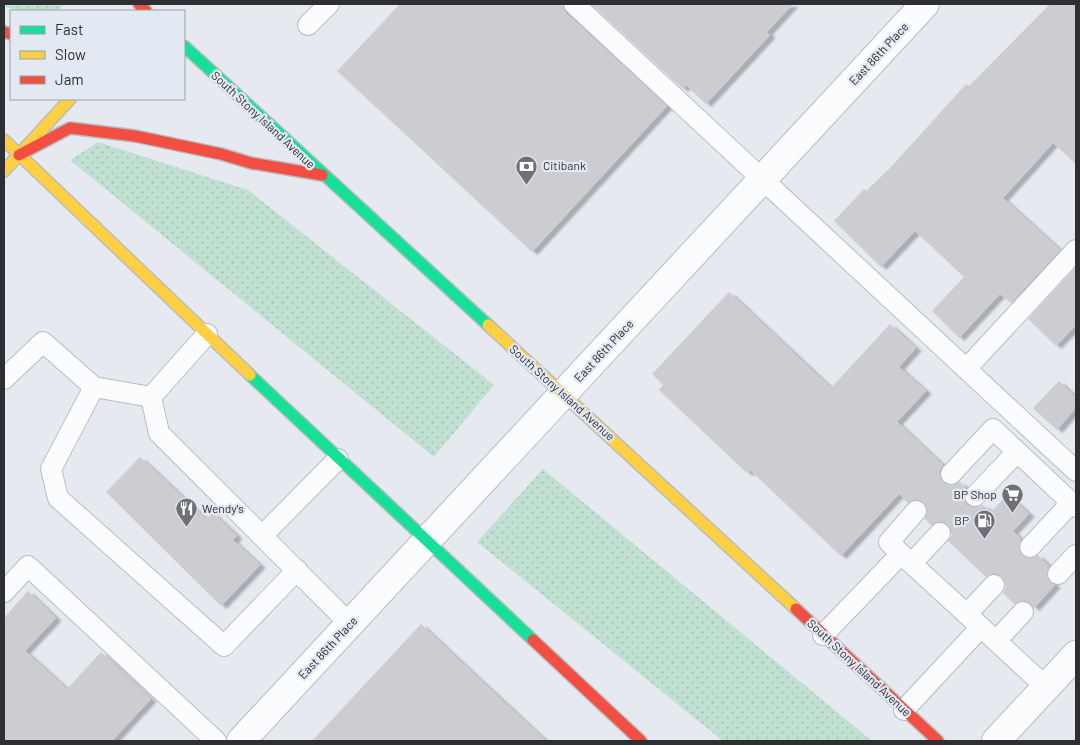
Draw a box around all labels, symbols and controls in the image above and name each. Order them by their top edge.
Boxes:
legend [10,10,185,100]
street label: East 86th Place [846,19,911,87]
text: Fast [55,20,83,38]
text: Slow [55,45,86,63]
street label: South Stony Island Avenue [209,68,318,171]
text: Jam [55,70,84,88]
bank icon: Citibank [515,154,539,185]
place label: Citibank [543,158,586,172]
street label: East 86th Place [571,316,636,384]
street label: South Stony Island Avenue [507,341,618,443]
supermarket icon: BP Shop [1001,483,1025,514]
place label: BP Shop [953,487,997,501]
restaurant icon: Wendy's [174,497,198,528]
place label: Wendy's [202,501,244,515]
fuel station icon: BP [973,509,997,540]
place label: BP [954,513,969,527]
street label: East 86th Place [295,613,360,681]
street label: South Stony Island Avenue [805,616,914,719]

